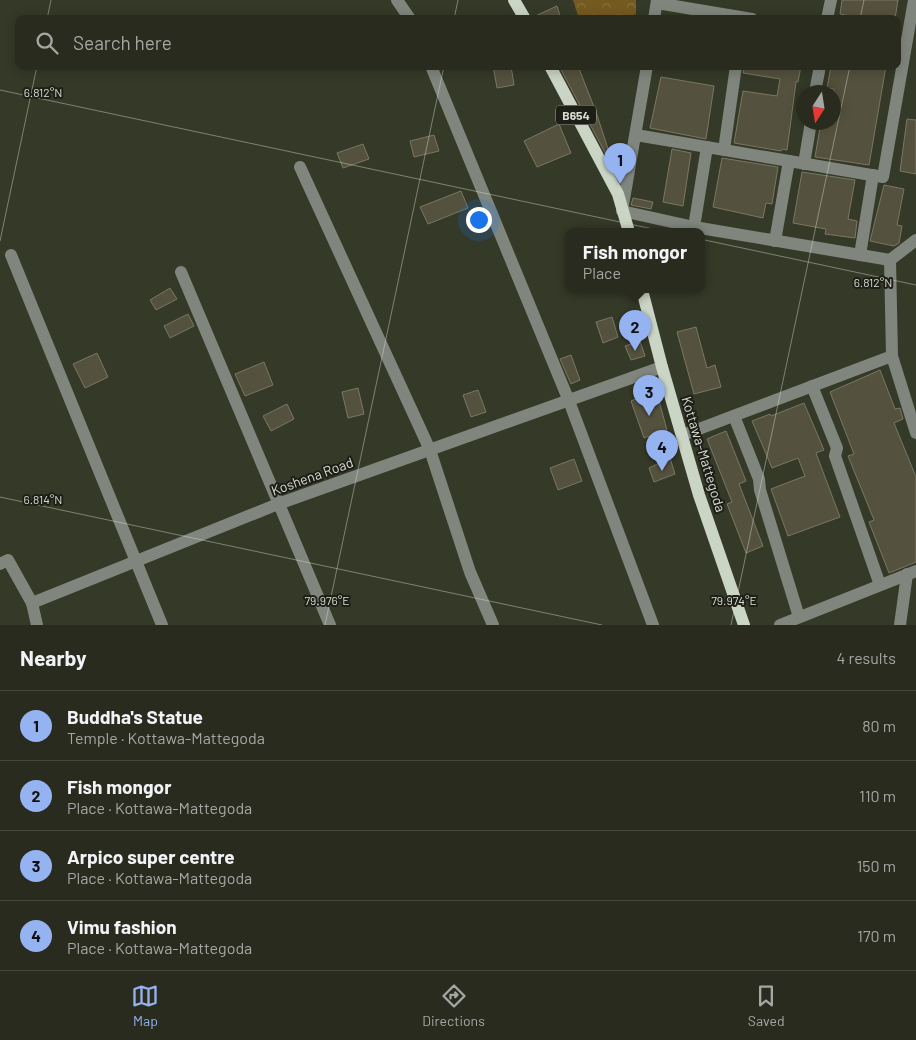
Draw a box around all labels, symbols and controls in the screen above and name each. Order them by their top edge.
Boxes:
search box [15,15,901,70]
icon: search [33,29,61,57]
text: Search here [73,31,172,54]
text: 6.812°N [24,85,62,99]
north arrow [796,85,841,130]
road number: B654 [556,106,596,124]
pin: 1 [604,143,636,184]
your location [466,207,492,233]
popup [565,228,705,293]
text: Fish mongor [583,240,687,263]
text: Place [583,263,621,282]
text: 6.812°N [854,275,892,289]
pin: 2 [619,310,651,351]
pin: 3 [633,375,665,416]
street label: Kottawa-Mattegoda [678,394,730,514]
pin: 4 [646,430,678,471]
street label: Koshena Road [269,453,355,499]
text: 6.814°N [24,492,62,506]
text: 79.976°E [304,593,350,607]
text: 79.974°E [711,593,757,607]
text: Nearby [20,645,86,670]
text: 4 results [836,648,896,667]
text: Buddha's Statue [67,705,203,728]
text: 1 [33,716,39,735]
text: 80 m [862,716,896,735]
text: Temple · Kottawa-Mattegoda [67,728,265,747]
text: Fish mongor [67,775,171,798]
text: 2 [32,786,40,805]
text: 110 m [859,786,896,805]
text: Place · Kottawa-Mattegoda [67,798,252,817]
text: Arpico super centre [67,845,235,868]
text: 3 [32,856,40,875]
text: 150 m [857,856,896,875]
text: Place · Kottawa-Mattegoda [67,868,252,887]
text: Vimu fashion [67,915,177,938]
text: 4 [31,926,41,945]
text: 170 m [857,926,896,945]
text: Place · Kottawa-Mattegoda [67,938,252,957]
tab: Map [131,982,159,1029]
tab: Directions [422,982,485,1029]
tab: Saved [748,982,785,1029]

